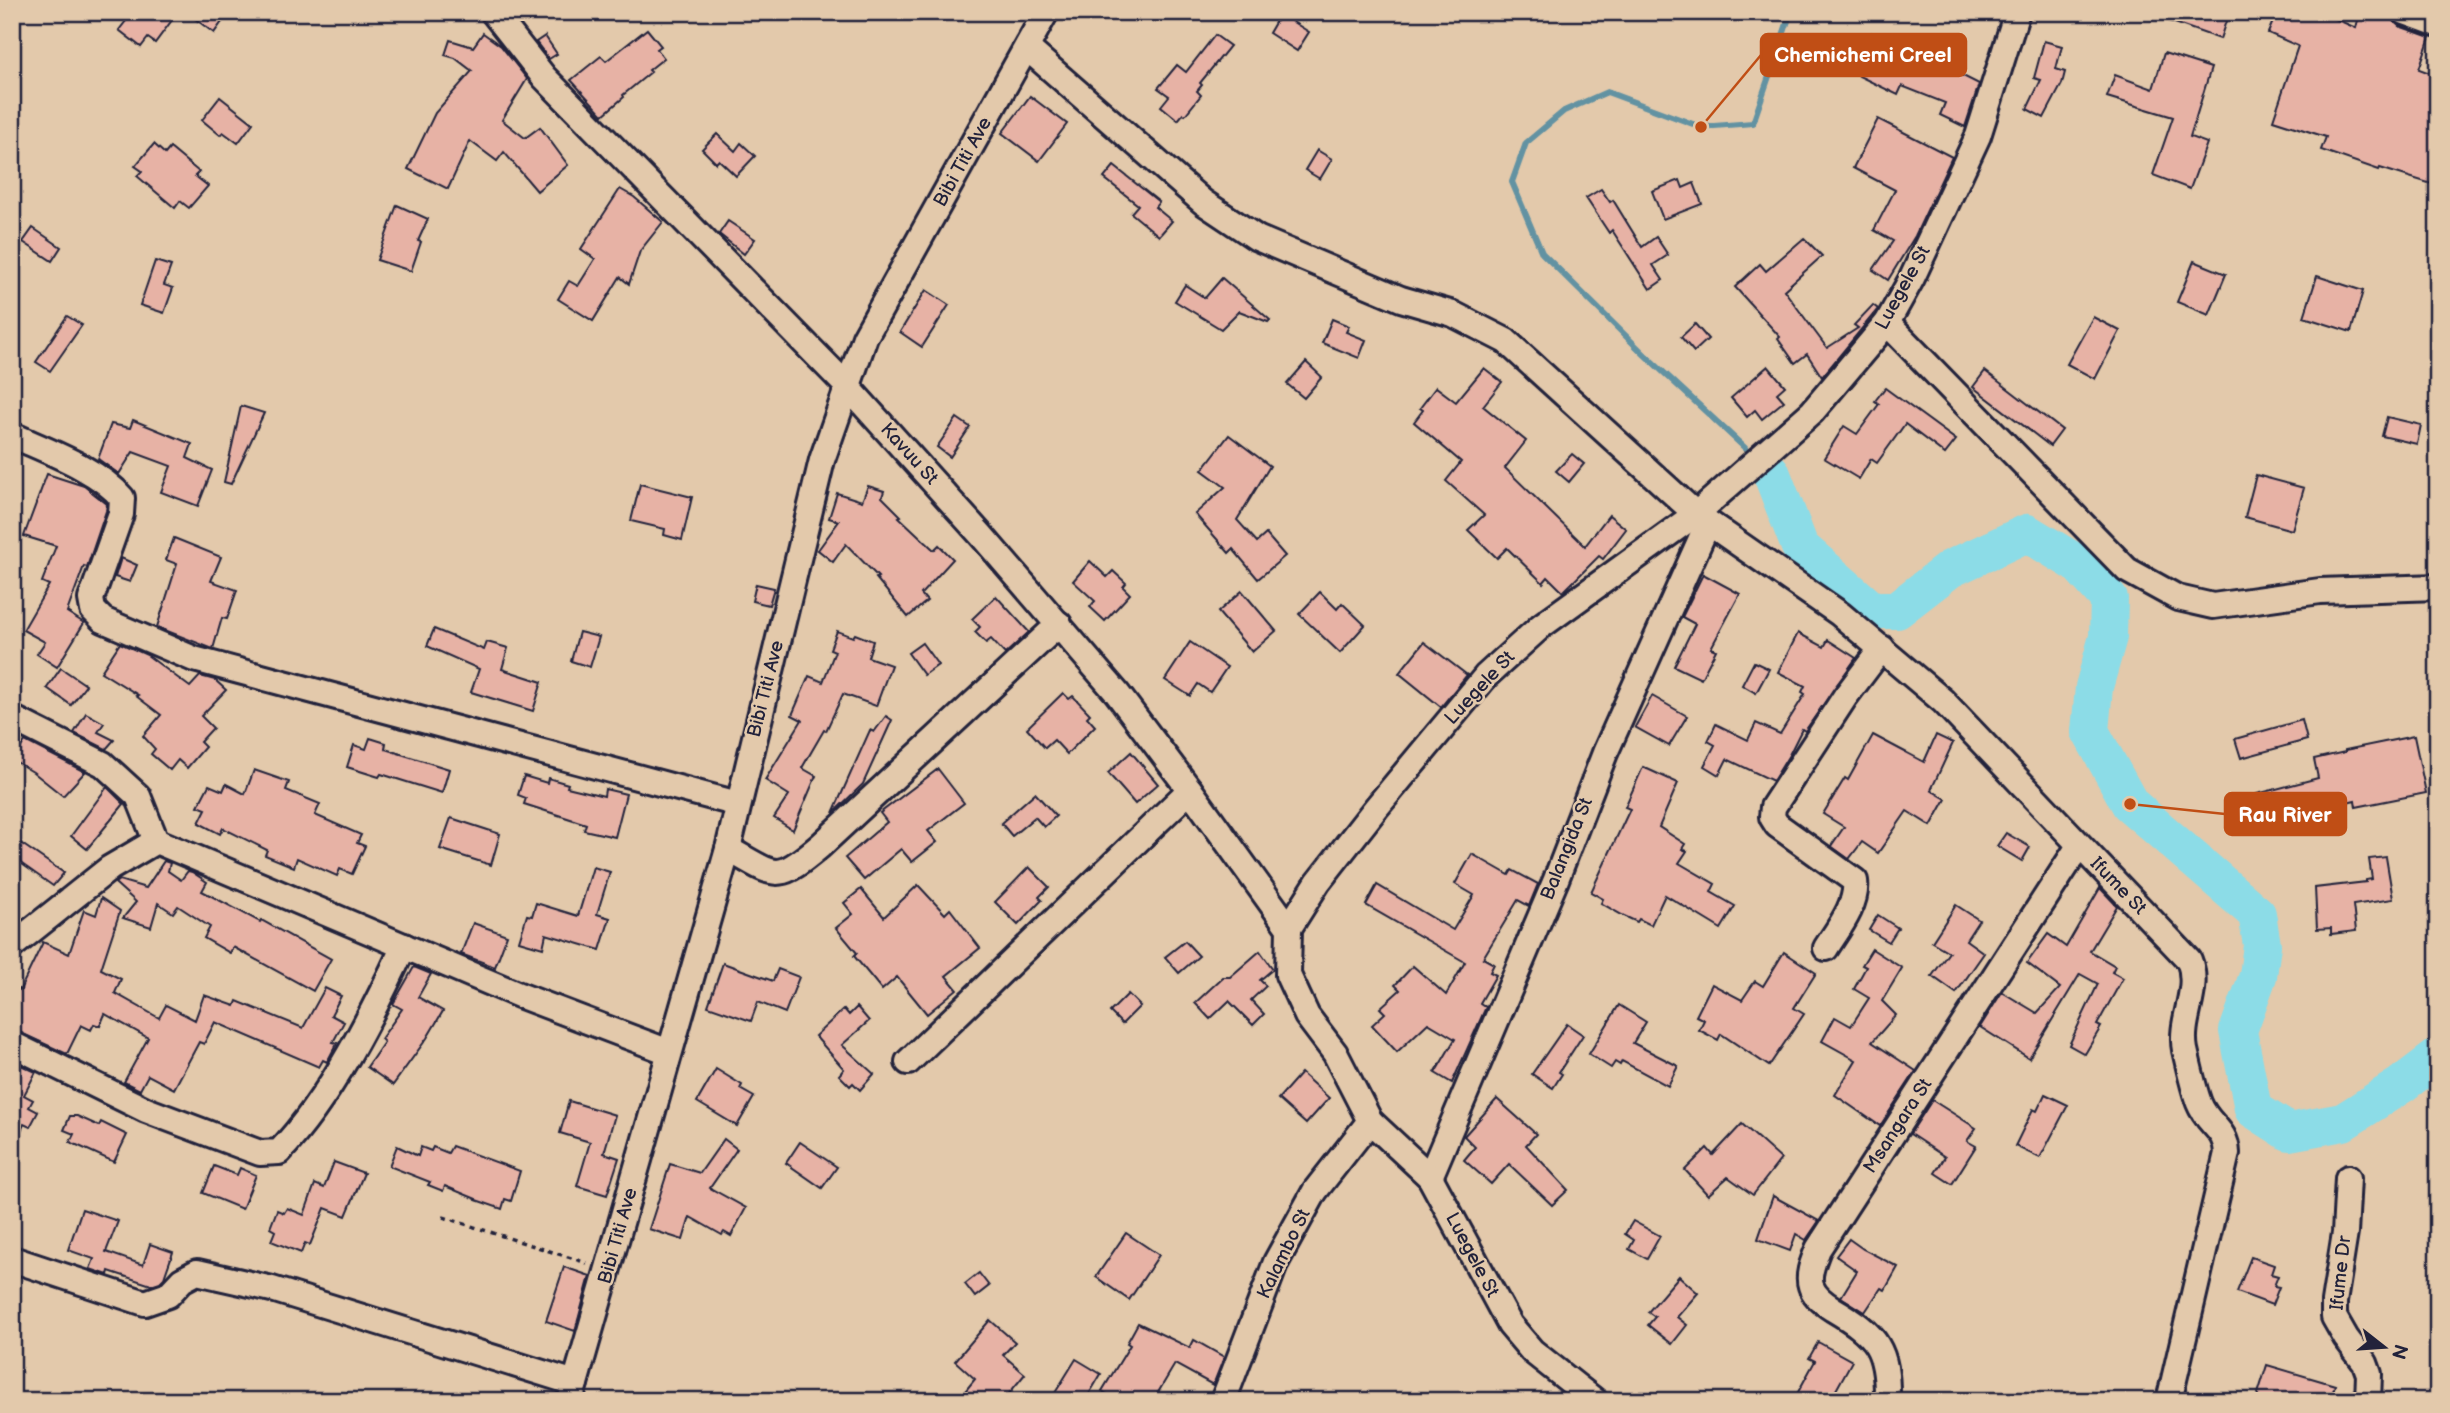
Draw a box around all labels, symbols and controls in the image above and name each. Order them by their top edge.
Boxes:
callout: Chemichemi Creel [1761,34,1966,76]
text: Chemichemi Creel [1774,43,1952,68]
street label: Bibi Titi Ave [929,113,997,211]
street label: Luegele St [1871,242,1936,334]
street label: Kavuu St [875,418,943,490]
street label: Bibi Titi Ave [743,638,789,740]
street label: Luegele St [1440,646,1520,730]
callout: Rau River [2225,793,2346,835]
street label: Balangida St [1536,794,1598,904]
text: Rau River [2238,803,2332,828]
street label: Ifume St [2085,852,2151,920]
street label: Msangara St [1859,1074,1937,1178]
street label: Bibi Titi Ave [593,1185,643,1287]
street label: Kalambo St [1252,1205,1316,1303]
street label: Luegele St [1440,1209,1504,1301]
street label: Ifume Dr [2326,1233,2356,1311]
north arrow [2348,1312,2418,1382]
text: N [2386,1341,2412,1362]

